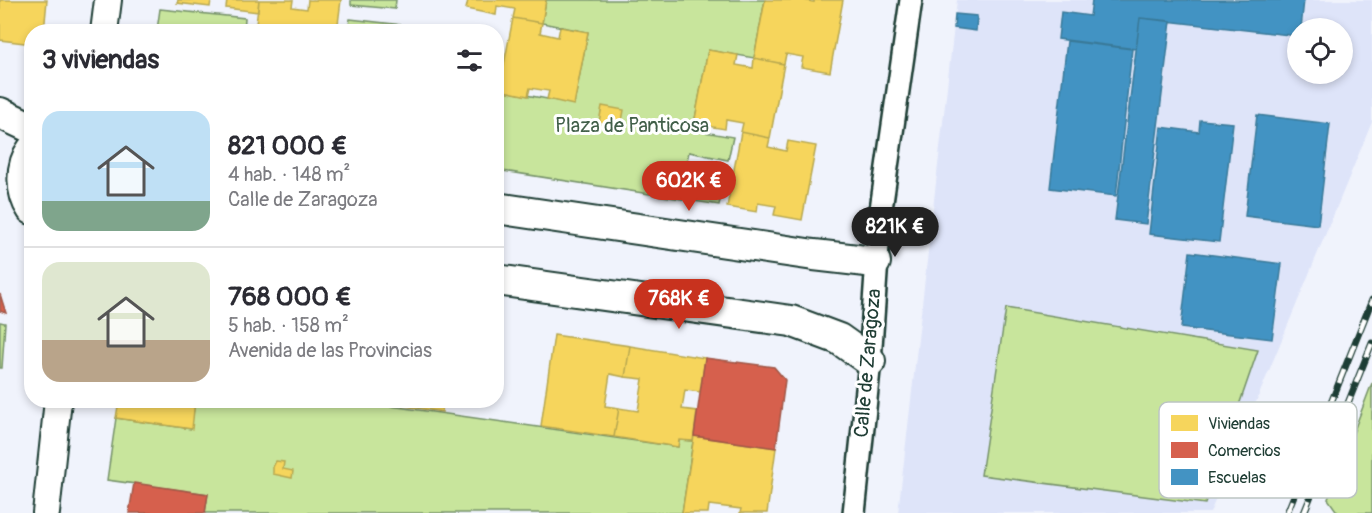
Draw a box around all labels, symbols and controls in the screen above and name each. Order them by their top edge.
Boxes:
map controls [1287,18,1353,84]
button: locate [1287,18,1353,84]
text: 3 viviendas [42,44,159,76]
icon: filters [453,44,486,77]
park label: Plaza de Panticosa [555,113,709,138]
text: 821 000 € [228,130,348,162]
icon: home [90,135,162,207]
pin: 602K € [640,161,738,212]
text: 4 hab. · 148 m² [228,162,350,187]
text: 602K € [656,168,722,193]
text: Calle de Zaragoza [228,187,377,212]
pin: 821K € [846,207,944,258]
text: 821K € [866,214,924,239]
pin: 768K € [630,279,728,330]
text: 768 000 € [228,281,352,313]
icon: home [90,286,162,358]
text: 768K € [648,286,710,311]
street label: Calle de Zaragoza [849,288,886,439]
text: 5 hab. · 158 m² [228,313,349,338]
text: Avenida de las Provincias [228,338,432,363]
legend [1159,402,1357,498]
text: Viviendas [1208,414,1270,434]
text: Comercios [1208,441,1281,461]
text: Escuelas [1208,468,1266,488]

